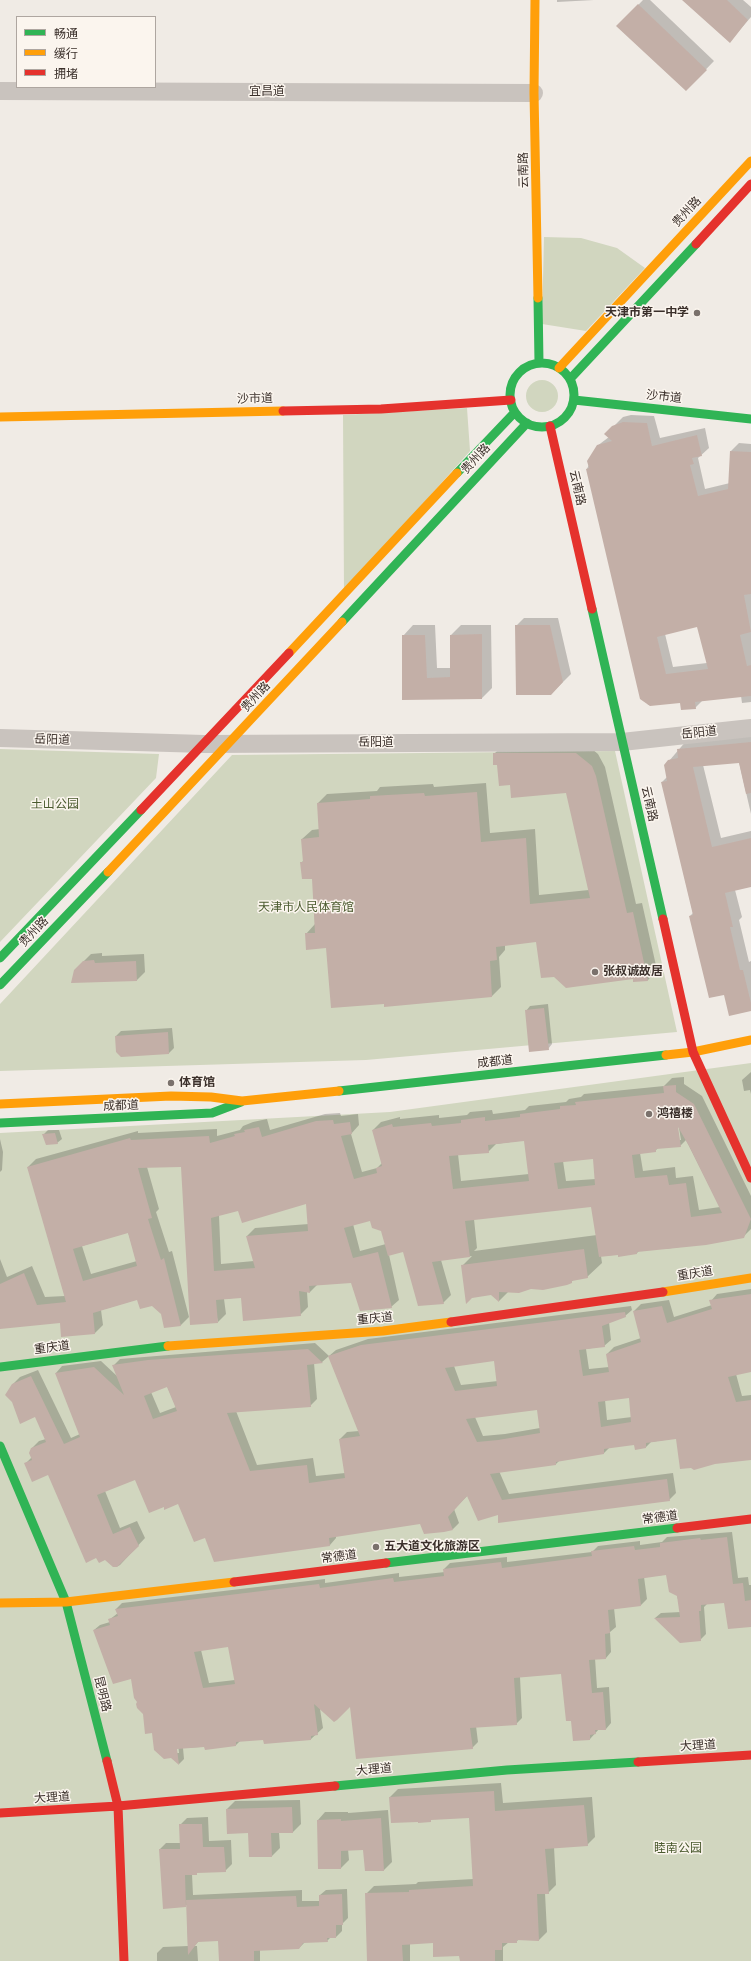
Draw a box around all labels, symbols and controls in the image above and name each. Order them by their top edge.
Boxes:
legend [16,16,156,88]
text: 畅通 [54,27,78,41]
text: 缓行 [54,47,78,61]
text: 拥堵 [54,67,78,81]
street label: 宜昌道 [249,85,285,99]
street label: 云南路 [516,152,532,188]
street label: 贵州路 [669,194,705,230]
place label: 天津市第一中学 [605,306,689,320]
marker: 天津市第一中学 [692,308,702,318]
street label: 沙市道 [645,388,683,406]
street label: 沙市道 [237,391,273,407]
street label: 贵州路 [458,441,494,477]
street label: 云南路 [566,469,588,507]
street label: 贵州路 [238,679,274,715]
street label: 岳阳道 [680,724,718,742]
street label: 岳阳道 [34,732,70,748]
street label: 岳阳道 [358,736,394,750]
street label: 云南路 [638,785,660,823]
park label: 土山公园 [31,798,79,812]
park label: 天津市人民体育馆 [258,901,354,915]
street label: 贵州路 [16,914,52,950]
place label: 张叔诚故居 [603,965,663,979]
marker: 张叔诚故居 [590,967,600,977]
street label: 成都道 [476,1053,514,1071]
place label: 体育馆 [179,1076,215,1090]
marker: 体育馆 [166,1078,176,1088]
street label: 成都道 [103,1098,139,1114]
place label: 鸿禧楼 [657,1107,693,1121]
marker: 鸿禧楼 [644,1109,654,1119]
street label: 重庆道 [676,1264,714,1284]
street label: 重庆道 [356,1310,394,1328]
street label: 重庆道 [33,1339,71,1357]
street label: 常德道 [641,1509,679,1527]
place label: 五大道文化旅游区 [384,1540,480,1554]
marker: 五大道文化旅游区 [371,1542,381,1552]
street label: 常德道 [320,1548,358,1566]
street label: 昆明路 [91,1675,113,1713]
street label: 大理道 [680,1738,716,1754]
street label: 大理道 [355,1761,393,1779]
street label: 大理道 [34,1790,70,1806]
park label: 睦南公园 [654,1842,702,1856]

